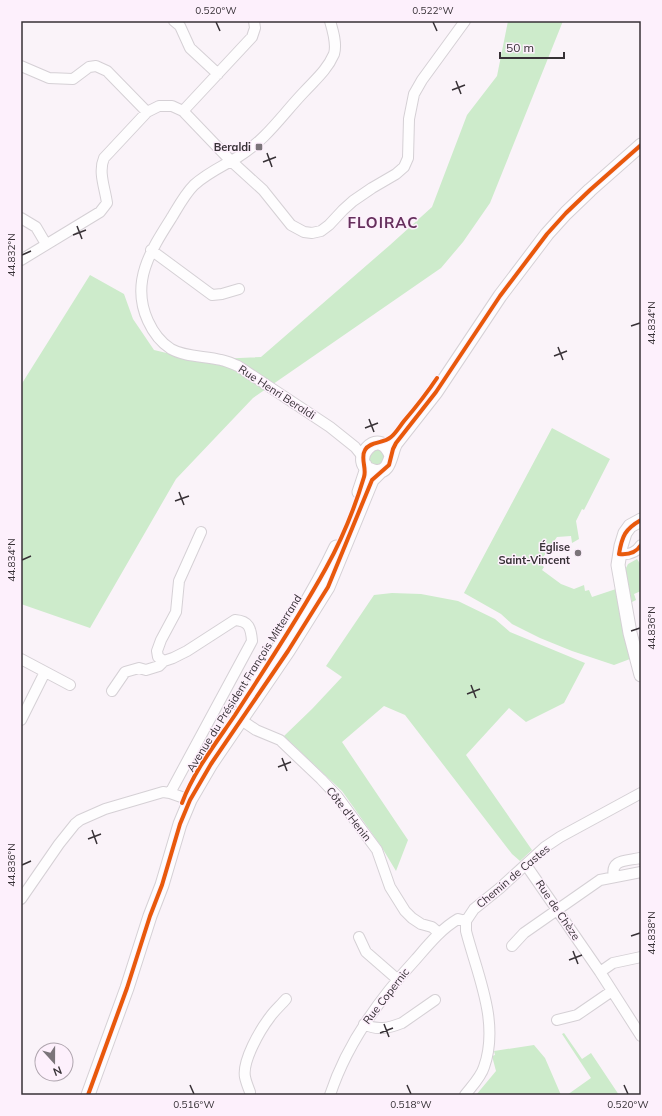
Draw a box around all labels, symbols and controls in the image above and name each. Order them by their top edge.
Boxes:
text: 0.520°W [195,4,237,17]
text: 0.522°W [412,4,454,17]
scale bar [500,34,564,60]
text: 50 m [506,40,534,55]
place label: Beraldi [214,140,251,154]
marker: Beraldi [254,142,264,152]
district label: FLOIRAC [347,213,419,232]
text: 44.832°N [5,233,18,277]
text: 44.834°N [645,301,658,345]
street label: Rue Henri Beraldi [236,362,318,422]
text: 44.834°N [5,538,18,582]
place label: Église Saint-Vincent [499,540,570,567]
marker: Église Saint-Vincent [573,548,583,558]
street label: Avenue du Président François Mitterrand [183,592,305,774]
text: 44.836°N [645,606,658,650]
street label: Côte d'Henin [323,784,375,844]
street label: Chemin de Castes [473,841,553,911]
text: 44.836°N [5,843,18,887]
street label: Rue de Chèze [533,877,583,943]
text: 44.838°N [645,911,658,955]
street label: Rue Copernic [360,965,413,1027]
north arrow [34,1042,74,1082]
text: N [51,1063,64,1079]
text: 0.516°W [173,1098,215,1111]
text: 0.518°W [390,1098,432,1111]
text: 0.520°W [607,1098,649,1111]

